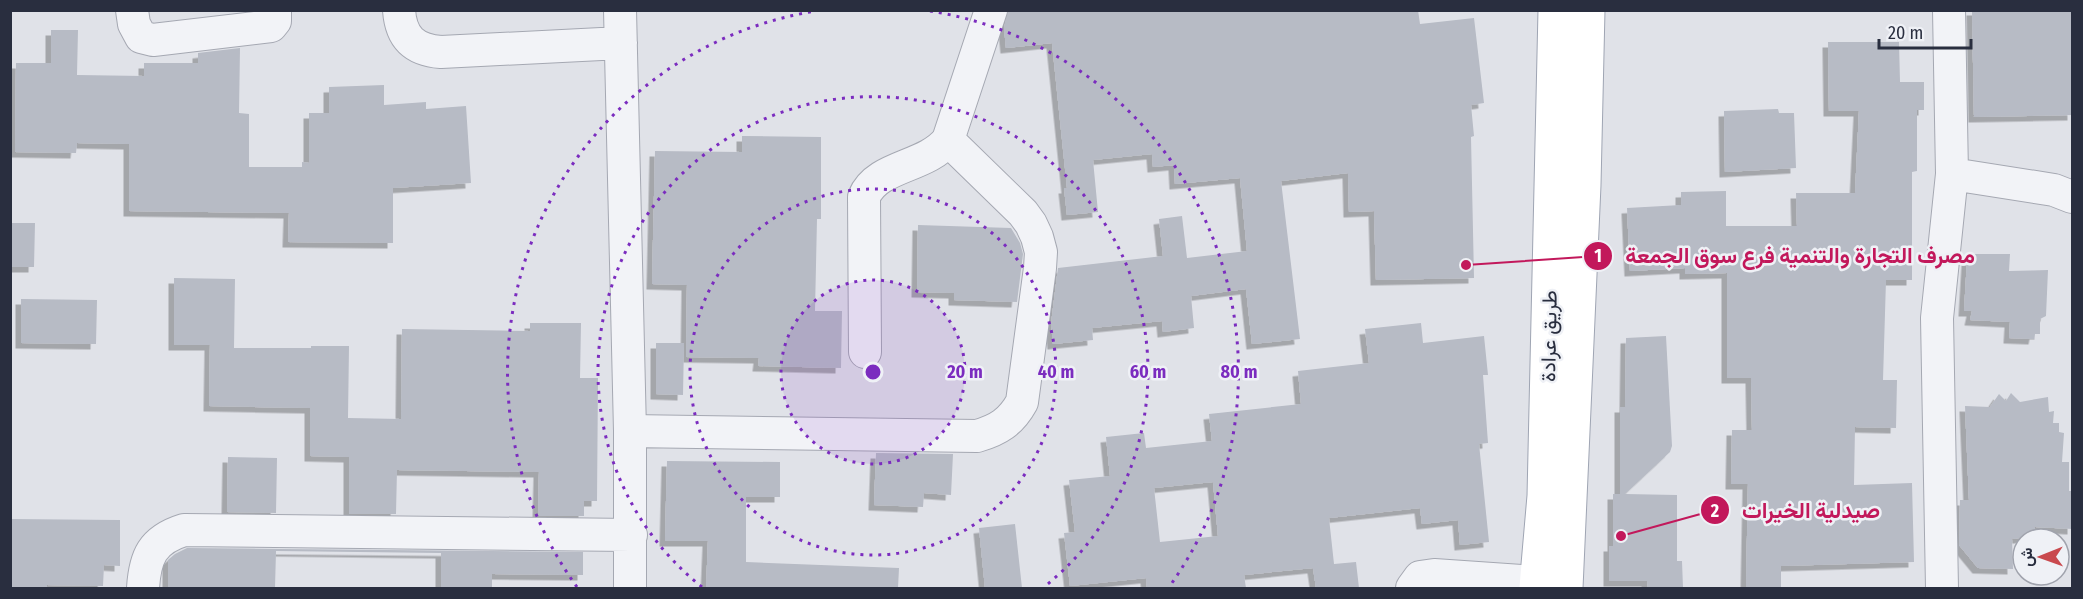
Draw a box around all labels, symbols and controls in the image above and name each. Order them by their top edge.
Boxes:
scale bar [1879,12,1970,50]
text: 20 m [1888,22,1923,44]
callout: مصرف التجارة والتنمية فرع سوق الجمعة [1583,236,1987,276]
text: مصرف التجارة والتنمية فرع سوق الجمعة [1625,242,1975,270]
text: 1 [1594,245,1602,267]
street label: طريق عرادة [1535,290,1563,382]
text: 20 m [946,361,983,383]
text: 40 m [1038,361,1074,383]
text: 60 m [1130,361,1166,383]
text: 80 m [1221,361,1257,383]
centre of rings [863,362,883,382]
callout: صيدلية الخيرات [1700,490,1892,530]
text: صيدلية الخيرات [1742,497,1880,524]
text: 2 [1710,500,1719,522]
north arrow [2011,527,2071,587]
text: ش [2017,547,2036,567]

